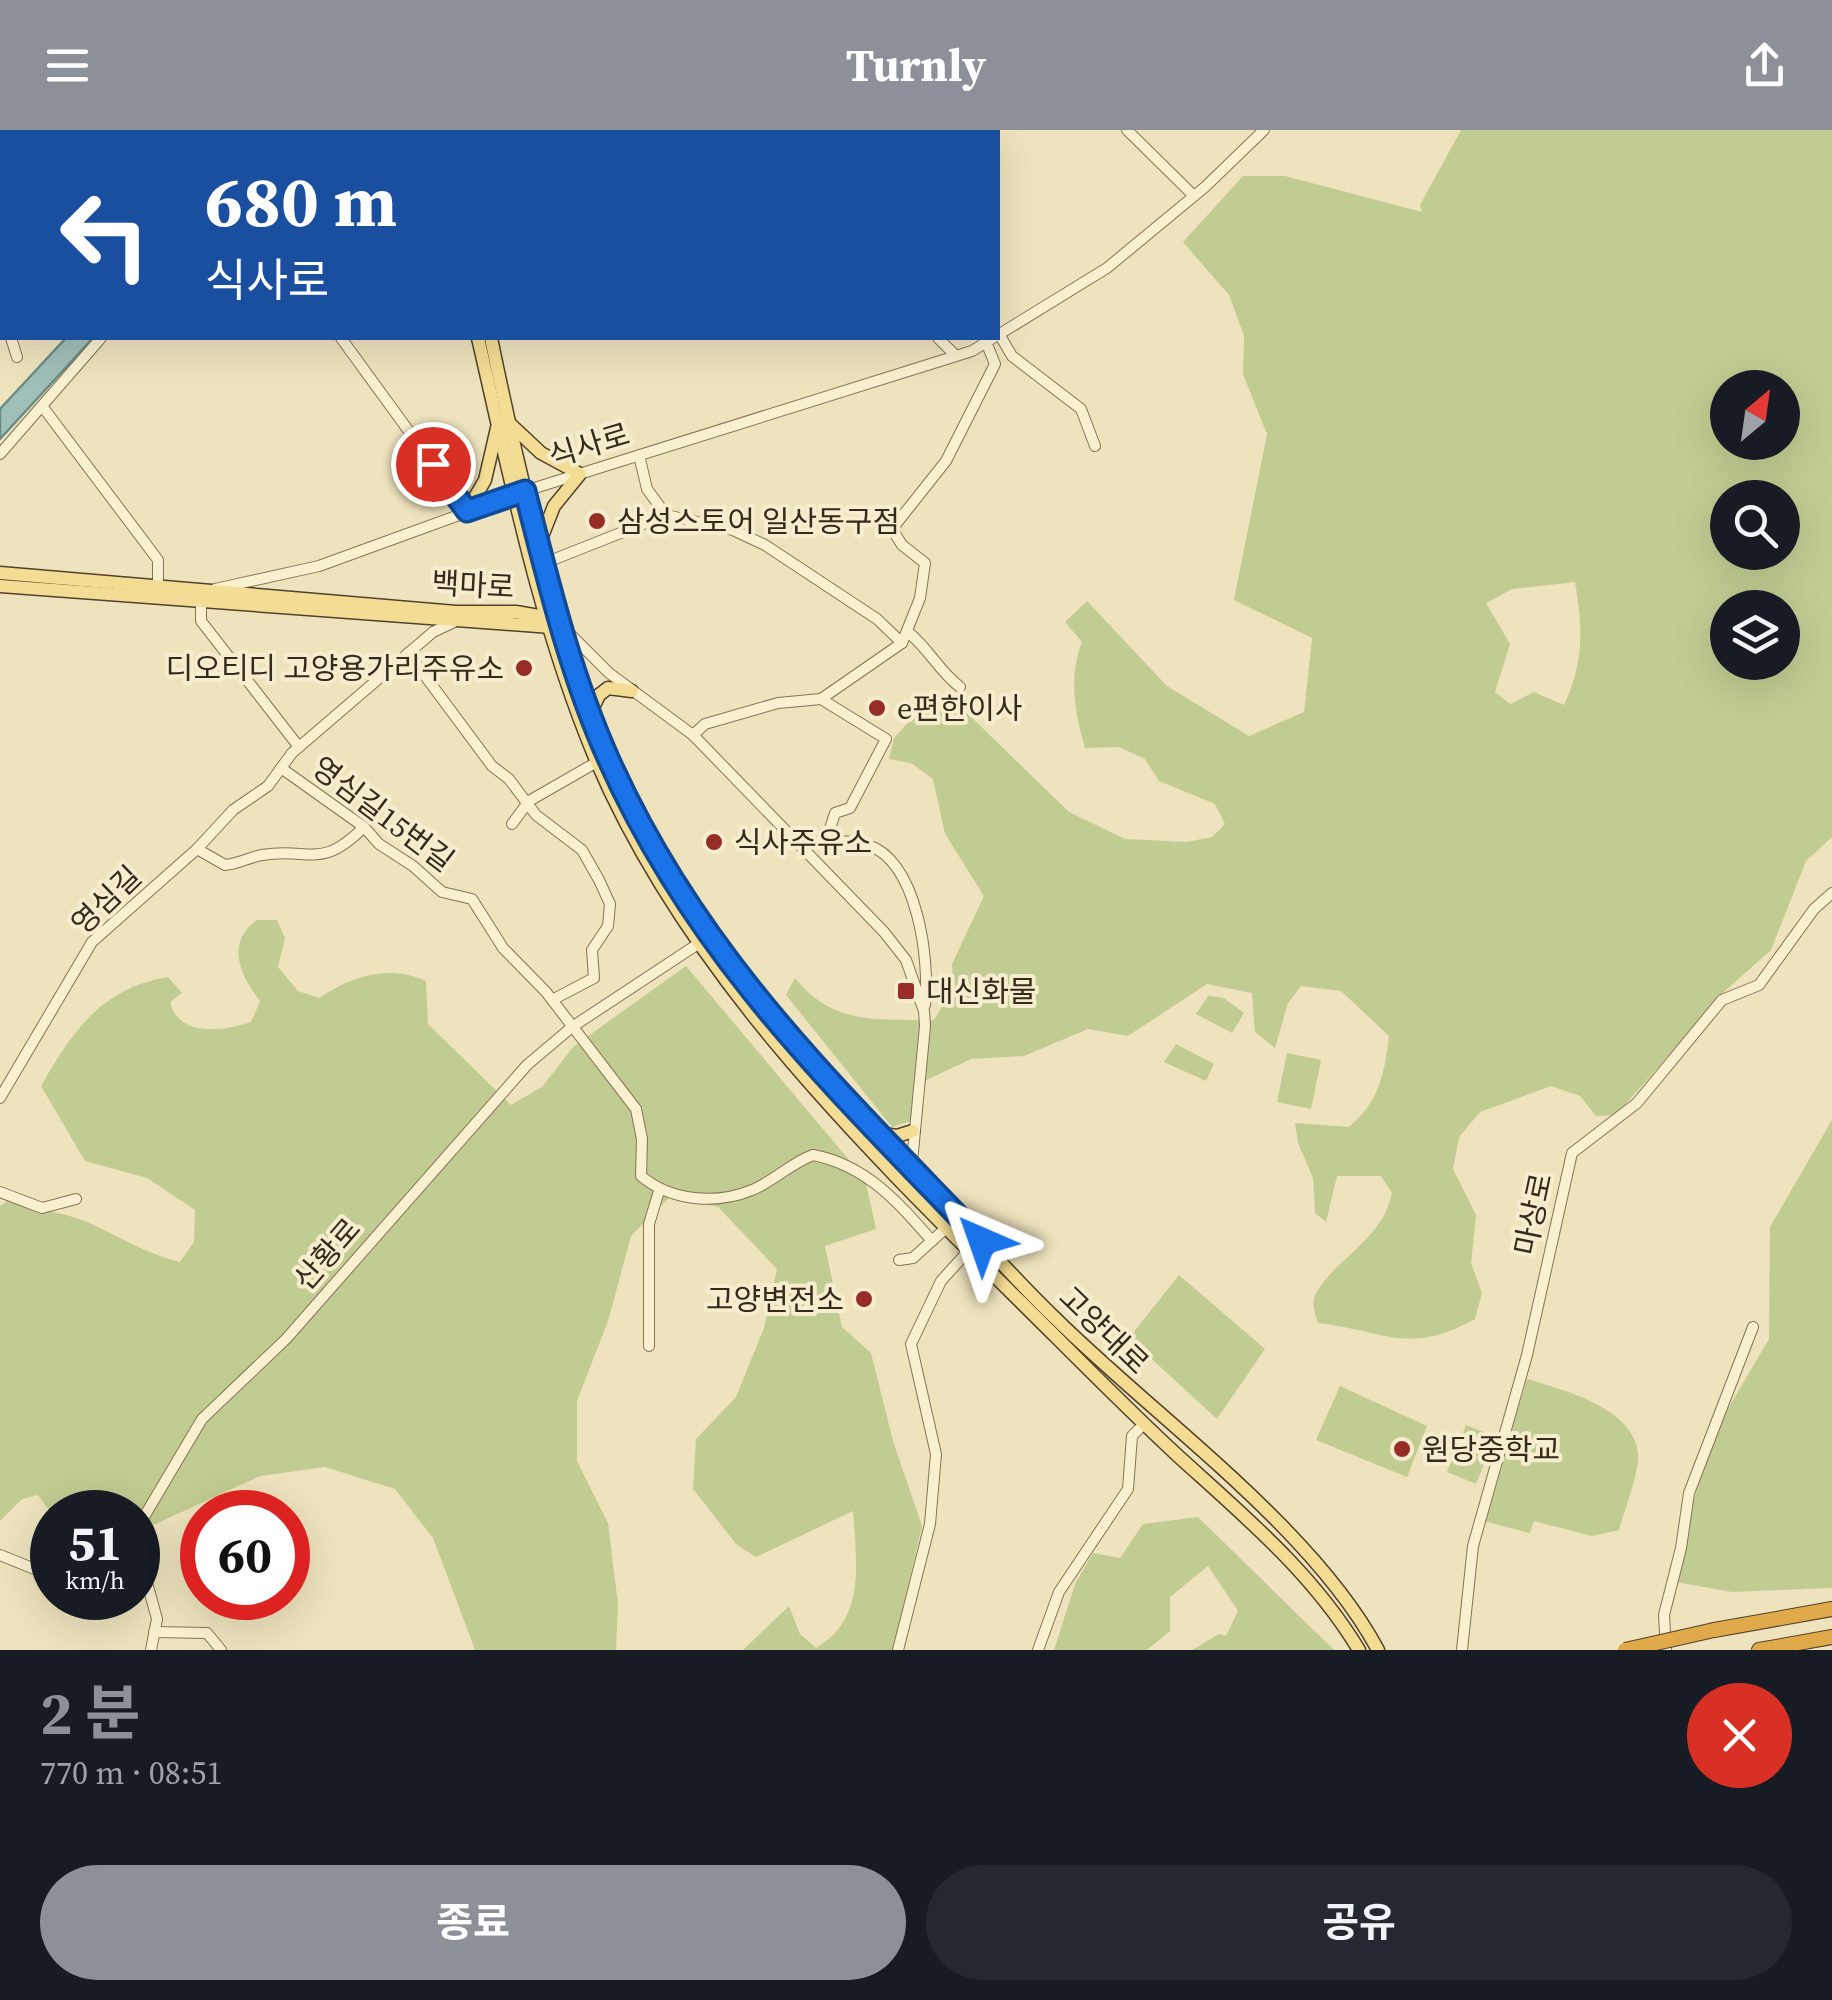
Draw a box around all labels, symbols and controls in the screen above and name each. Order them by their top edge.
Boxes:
text: Turnly [846,34,986,96]
icon: menu [40,38,95,93]
icon: share [1737,38,1792,93]
text: 680 m [205,153,397,249]
icon: left [40,170,170,300]
text: 식사로 [205,249,329,311]
north arrow [1710,370,1800,460]
map controls [1710,370,1800,680]
street label: 식사로 [543,413,635,477]
pin [391,422,476,507]
icon: arrive [406,437,461,492]
button: search [1710,480,1800,570]
place label: 삼성스토어 일산동구점 [617,501,900,542]
marker: 삼성스토어 일산동구점 [586,510,608,532]
street label: 백마로 [431,562,515,608]
button: layers [1710,590,1800,680]
place label: 디오티디 고양용가리주유소 [166,648,504,689]
marker: 디오티디 고양용가리주유소 [513,657,535,679]
place label: e편한이사 [897,688,1023,729]
marker: e편한이사 [866,697,888,719]
street label: 영심길15번길 [304,747,462,881]
place label: 식사주유소 [734,822,872,863]
marker: 식사주유소 [703,831,725,853]
street label: 영심길 [62,856,150,944]
place label: 대신화물 [926,971,1036,1012]
marker: 대신화물 [895,980,917,1002]
street label: 마상로 [1504,1169,1562,1259]
position arrow [930,1189,1034,1293]
street label: 산황로 [284,1209,370,1299]
street label: 고양대로 [1050,1277,1158,1383]
place label: 고양변전소 [706,1279,844,1320]
marker: 고양변전소 [853,1288,875,1310]
place label: 원당중학교 [1422,1429,1560,1470]
marker: 원당중학교 [1391,1438,1413,1460]
speed limit sign: 60 [180,1490,310,1620]
text: 51 [68,1508,122,1577]
text: km/h [65,1563,125,1597]
text: 2 분 [40,1672,141,1754]
button: close [1687,1683,1792,1788]
text: 770 m · 08:51 [40,1751,222,1795]
button: 종료 [40,1865,906,1980]
button: 공유 [926,1865,1792,1980]

